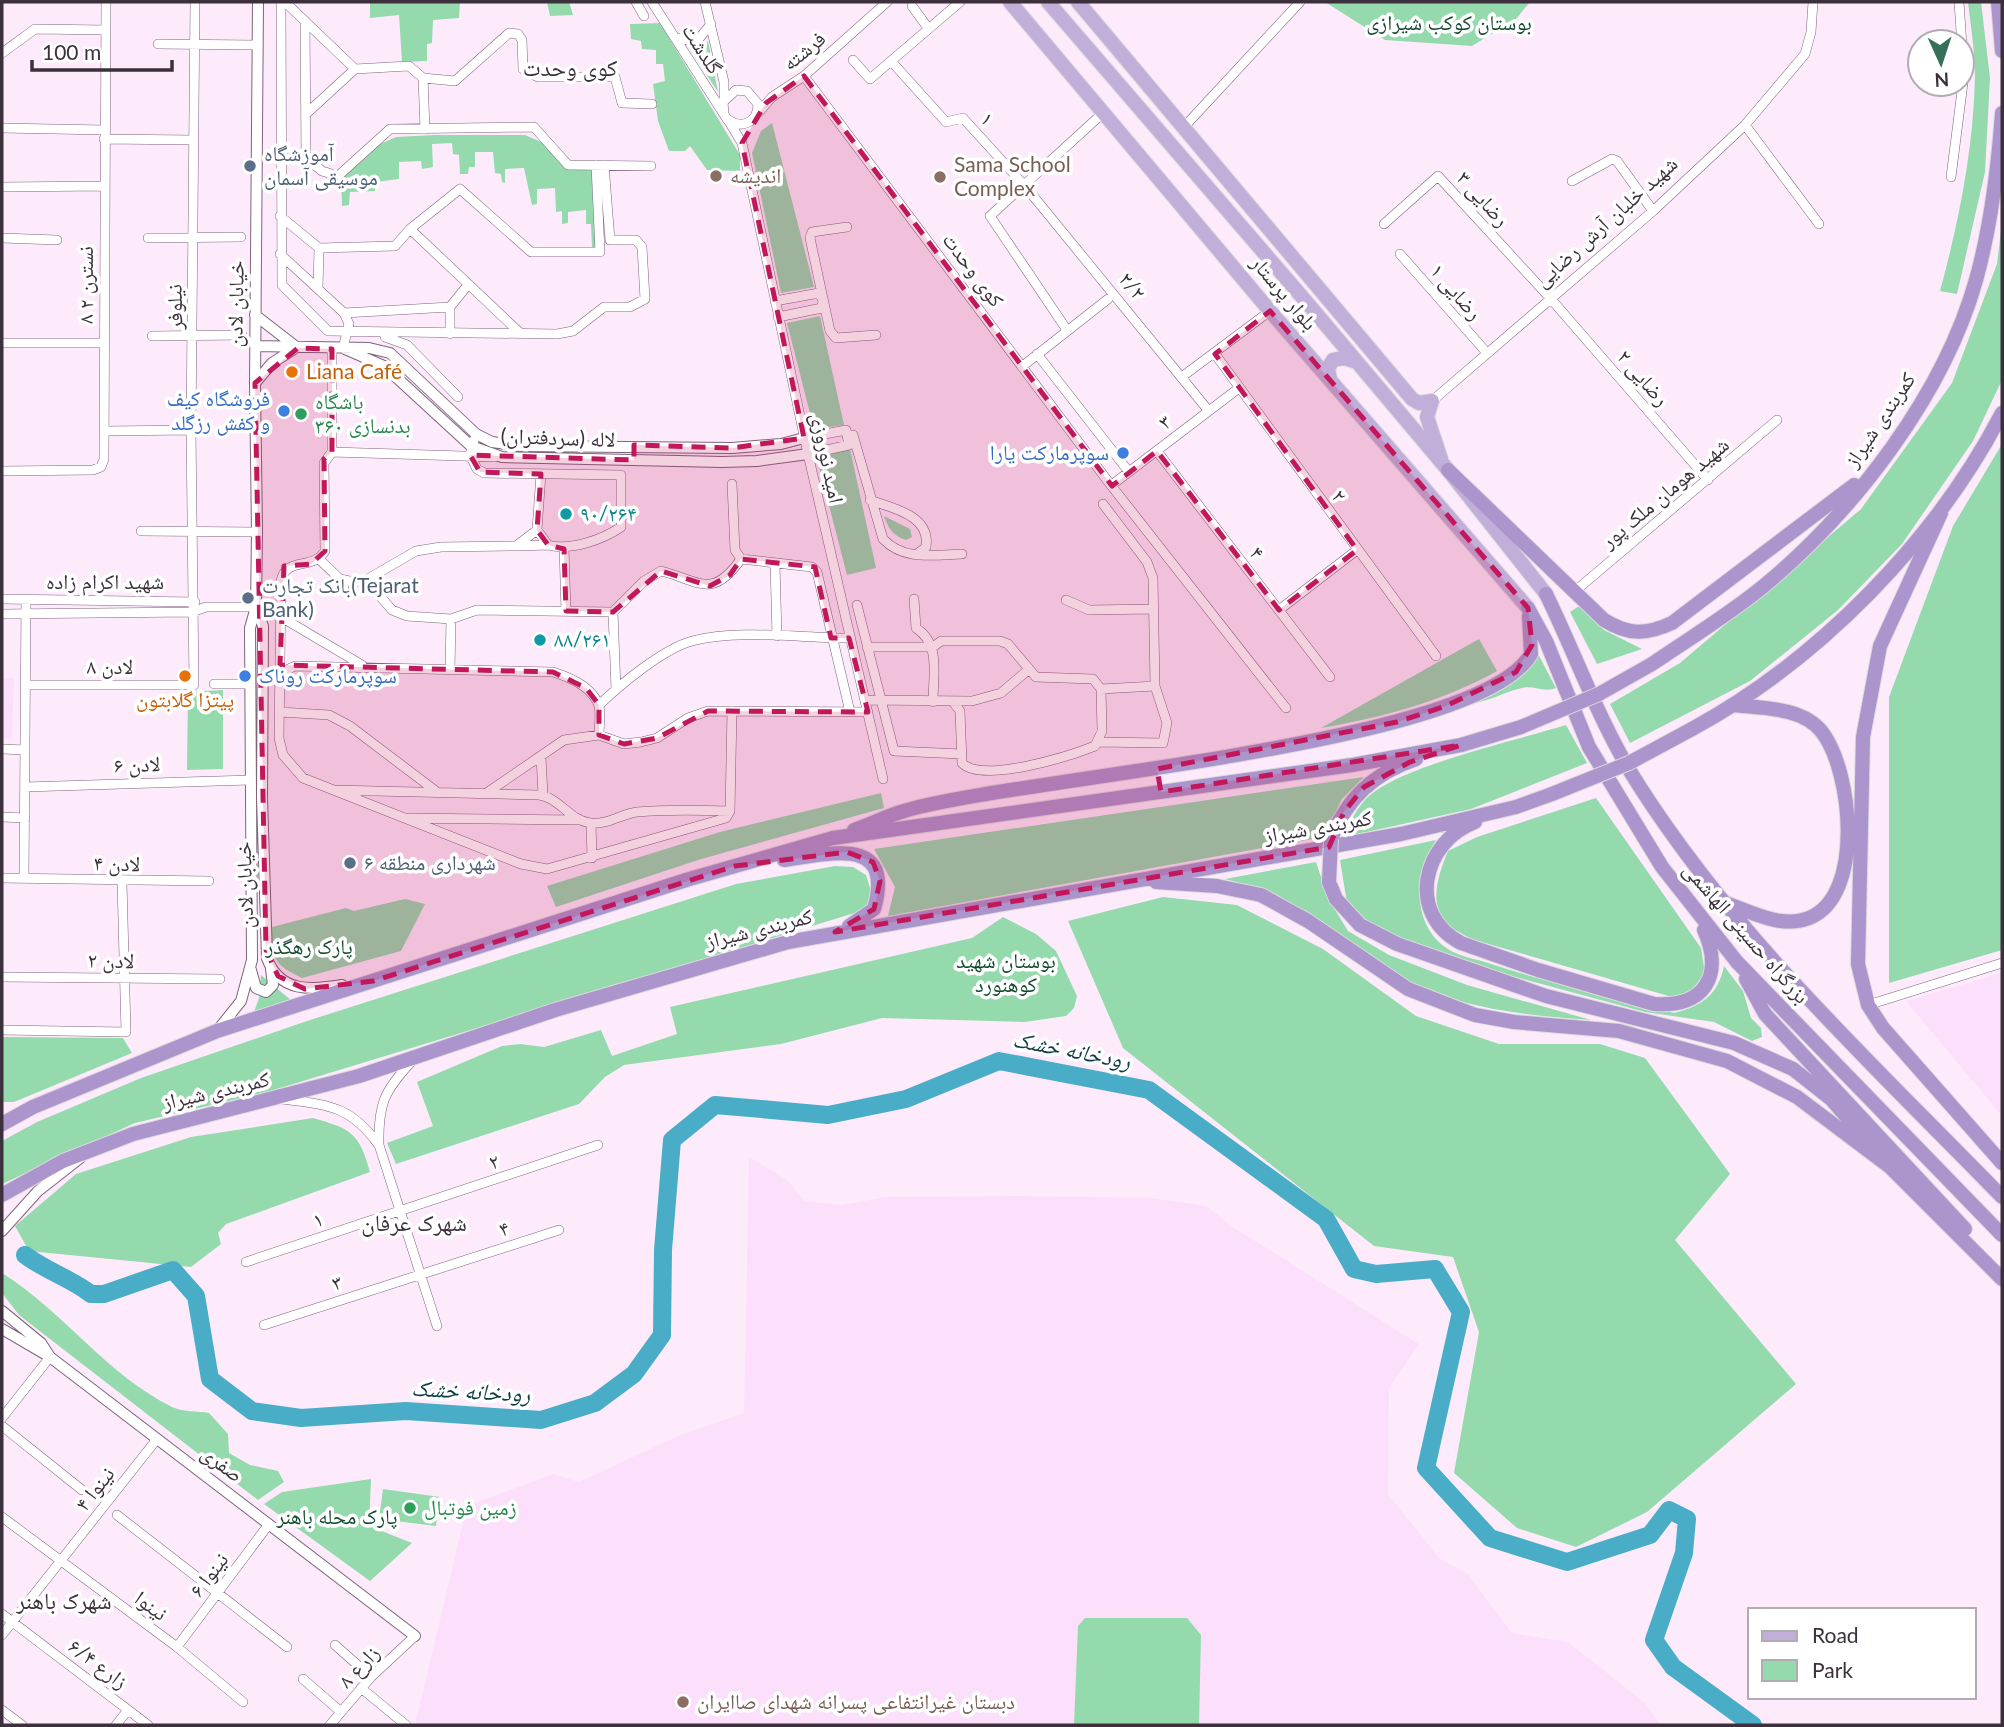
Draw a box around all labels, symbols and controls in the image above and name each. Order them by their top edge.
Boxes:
park label: بوستان کوکب شیرازی [1366,9,1532,35]
street label: گلدشت [678,18,729,78]
street label: فرشته [776,25,830,75]
scale bar [32,28,172,72]
north arrow [1906,28,1976,98]
text: 100 m [42,39,101,64]
district label: کوی وحدت [523,53,618,82]
text: N [1934,69,1950,92]
street label: ۱ [976,106,1000,130]
place label: آموزشگاه موسیقی آسمان [264,140,378,191]
street label: شهید خلبان آرش رضایی [1528,150,1683,293]
place label: Sama School Complex [954,151,1071,200]
marker: آموزشگاه موسیقی آسمان [242,158,258,174]
place label: اندیشه [730,162,781,187]
street label: رضایی ۳ [1451,165,1516,232]
marker: اندیشه [708,168,724,184]
marker: Sama School Complex [932,169,948,185]
street label: کوی وحدت [937,227,1010,312]
street label: ۸ نسترن ۲ [72,246,98,324]
street label: بلوار پرستار [1245,249,1324,335]
street label: رضایی ۱ [1424,258,1488,326]
street label: خیابان لادن [221,260,249,348]
street label: ۲/۲ [1115,266,1152,304]
street label: نیلوفر [161,284,187,331]
street label: رضایی ۲ [1611,344,1675,412]
place label: Liana Café [306,358,402,383]
marker: Liana Café [284,364,300,380]
street label: کمربندی شیراز [1837,367,1921,473]
place label: فروشگاه کیف و کفش رزگلد [167,385,270,436]
place label: باشگاه بدنسازی ۳۶۰ [315,388,411,438]
marker: فروشگاه کیف و کفش رزگلد [276,403,292,419]
marker: باشگاه بدنسازی ۳۶۰ [293,406,309,422]
street label: ۳ [1153,408,1175,434]
street label: امید نوروزی [806,410,850,506]
street label: لاله (سردفتران) [500,422,616,452]
street label: شهید هومان ملک پور [1594,431,1734,554]
place label: سوپرمارکت یارا [990,439,1109,465]
marker: سوپرمارکت یارا [1115,445,1131,461]
street label: ۲ [1327,484,1353,506]
place label: ۹۰/۲۶۴ [580,500,637,525]
marker: ۹۰/۲۶۴ [558,506,574,522]
street label: ۴ [1245,541,1271,563]
street label: شهید اکرام زاده [46,568,164,596]
place label: بانک تجارت(Tejarat Bank) [262,572,419,621]
marker: بانک تجارت(Tejarat Bank) [240,590,256,606]
place label: ۸۸/۲۶۱ [554,626,611,651]
marker: ۸۸/۲۶۱ [532,632,548,648]
street label: ۸ لادن [87,653,133,679]
place label: سوپرمارکت روناک [259,662,397,688]
marker: پیتزا گلابتون [177,668,193,684]
marker: سوپرمارکت روناک [237,668,253,684]
place label: پیتزا گلابتون [136,686,234,712]
street label: ۶ لادن [113,750,161,778]
street label: کمربندی شیراز [1261,804,1374,848]
street label: خیابان لادن [229,841,259,929]
place label: شهرداری منطقه ۶ [364,849,496,875]
street label: ۴ لادن [93,850,141,876]
marker: شهرداری منطقه ۶ [342,855,358,871]
street label: بزرگراه حسینی الهاشمی [1677,856,1815,1009]
street label: کمربندی شیراز [702,902,815,954]
park label: پارک رهگذر [264,933,353,959]
street label: ۲ لادن [87,947,135,973]
park label: بوستان شهید کوهنورد [956,947,1056,996]
water label: رودخانه خشک [1011,1024,1134,1074]
street label: کمربندی شیراز [159,1065,272,1115]
street label: ۲ [485,1147,502,1174]
street label: ۱ [309,1205,326,1232]
district label: شهرک عرفان [361,1208,467,1237]
street label: ۴ [495,1214,512,1241]
street label: ۳ [328,1268,345,1295]
water label: رودخانه خشک [411,1373,532,1407]
street label: صفری [196,1439,249,1487]
street label: ۴ نینوا [69,1461,119,1515]
place label: زمین فوتبال [424,1494,517,1521]
marker: زمین فوتبال [402,1500,418,1516]
park label: پارک محله باهنر [275,1503,398,1529]
street label: ۶ نینوا [183,1547,233,1601]
street label: نینوا [130,1585,173,1625]
district label: شهرک باهنر [15,1586,112,1615]
legend [1748,1608,1976,1699]
text: Road [1812,1622,1859,1647]
street label: ۶/۴ زارع [63,1632,133,1695]
street label: ۸ زارع [332,1640,385,1694]
text: Park [1812,1657,1853,1682]
place label: دبستان غیرانتفاعی پسرانه شهدای صاایران [697,1688,1015,1715]
marker: دبستان غیرانتفاعی پسرانه شهدای صاایران [675,1694,691,1710]

